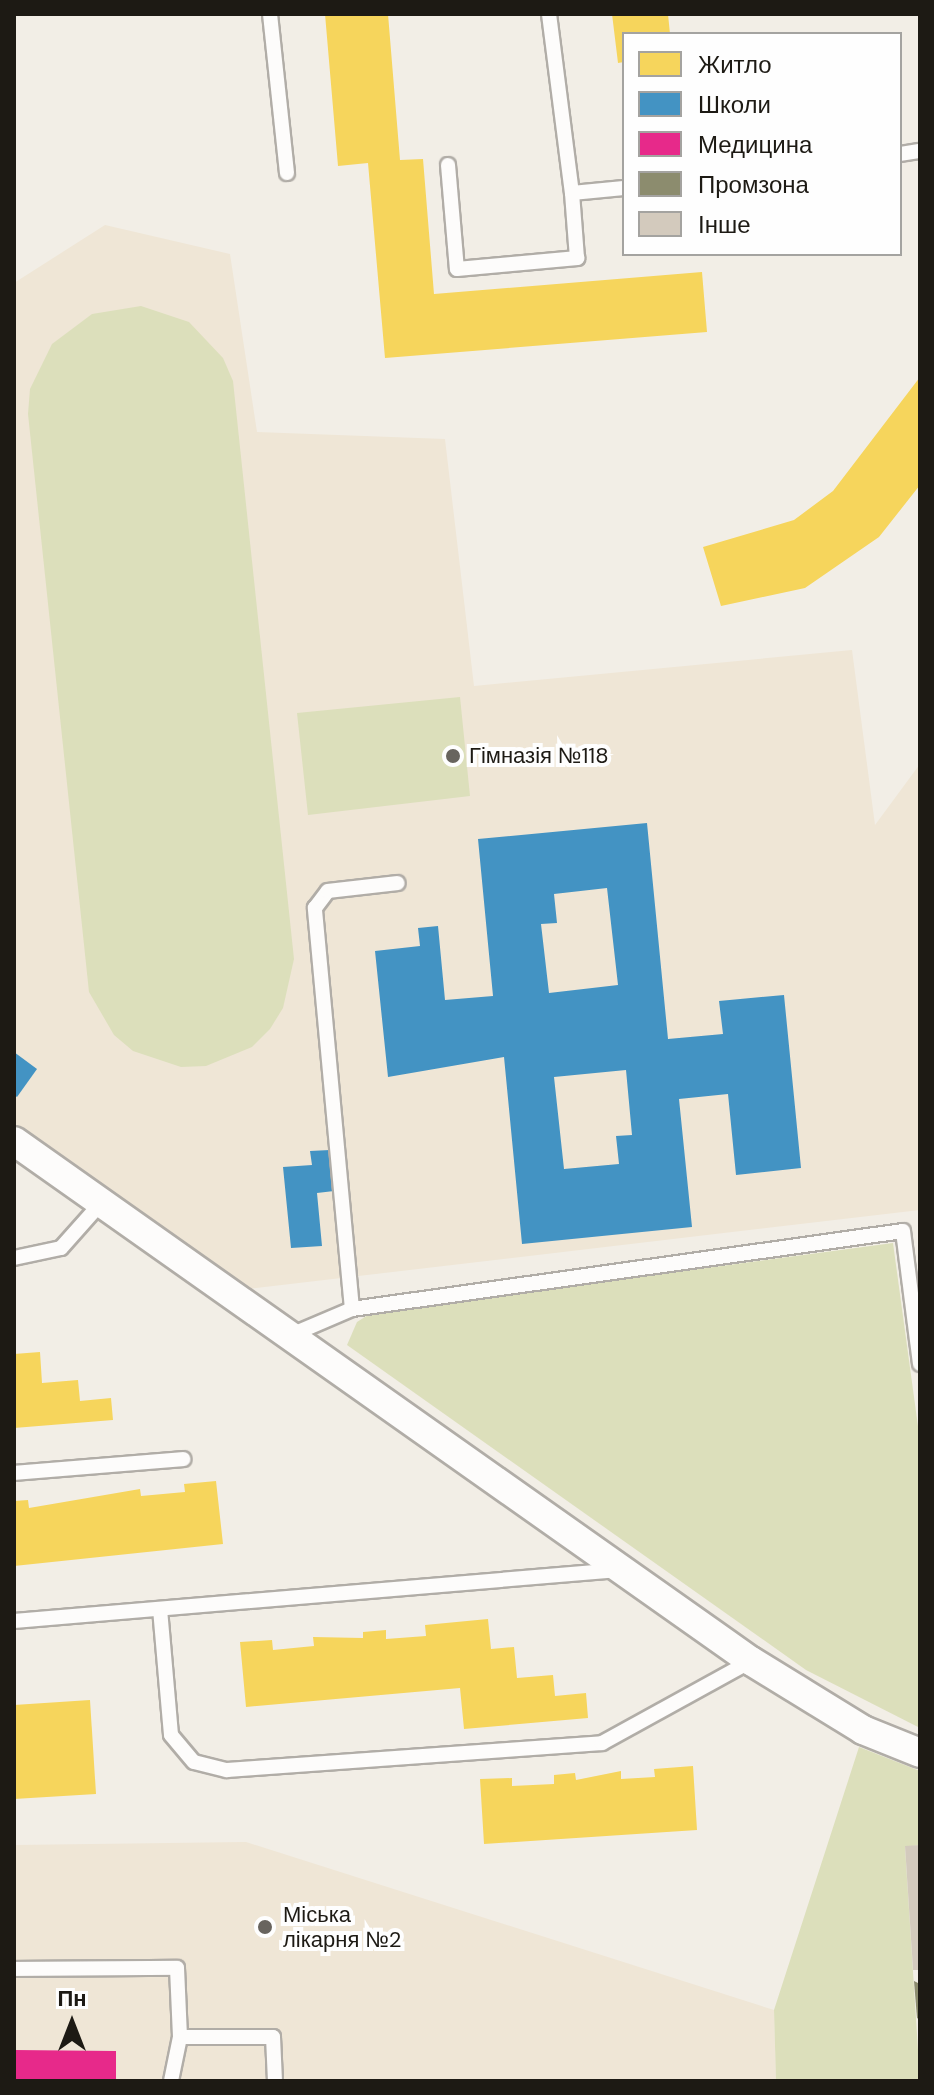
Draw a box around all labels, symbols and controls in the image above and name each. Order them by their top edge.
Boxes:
legend [622,32,902,256]
text: Житло [698,49,772,80]
text: Школи [698,89,771,120]
text: Медицина [698,129,812,160]
text: Промзона [698,169,809,200]
text: Інше [698,209,751,240]
place label: Гімназія №118 [469,743,609,769]
marker: Гімназія №118 [444,747,462,765]
place label: Міська лікарня №2 [283,1901,401,1952]
marker: Міська лікарня №2 [254,1916,276,1938]
north arrow [32,1983,112,2063]
text: Пн [57,1984,87,2013]

